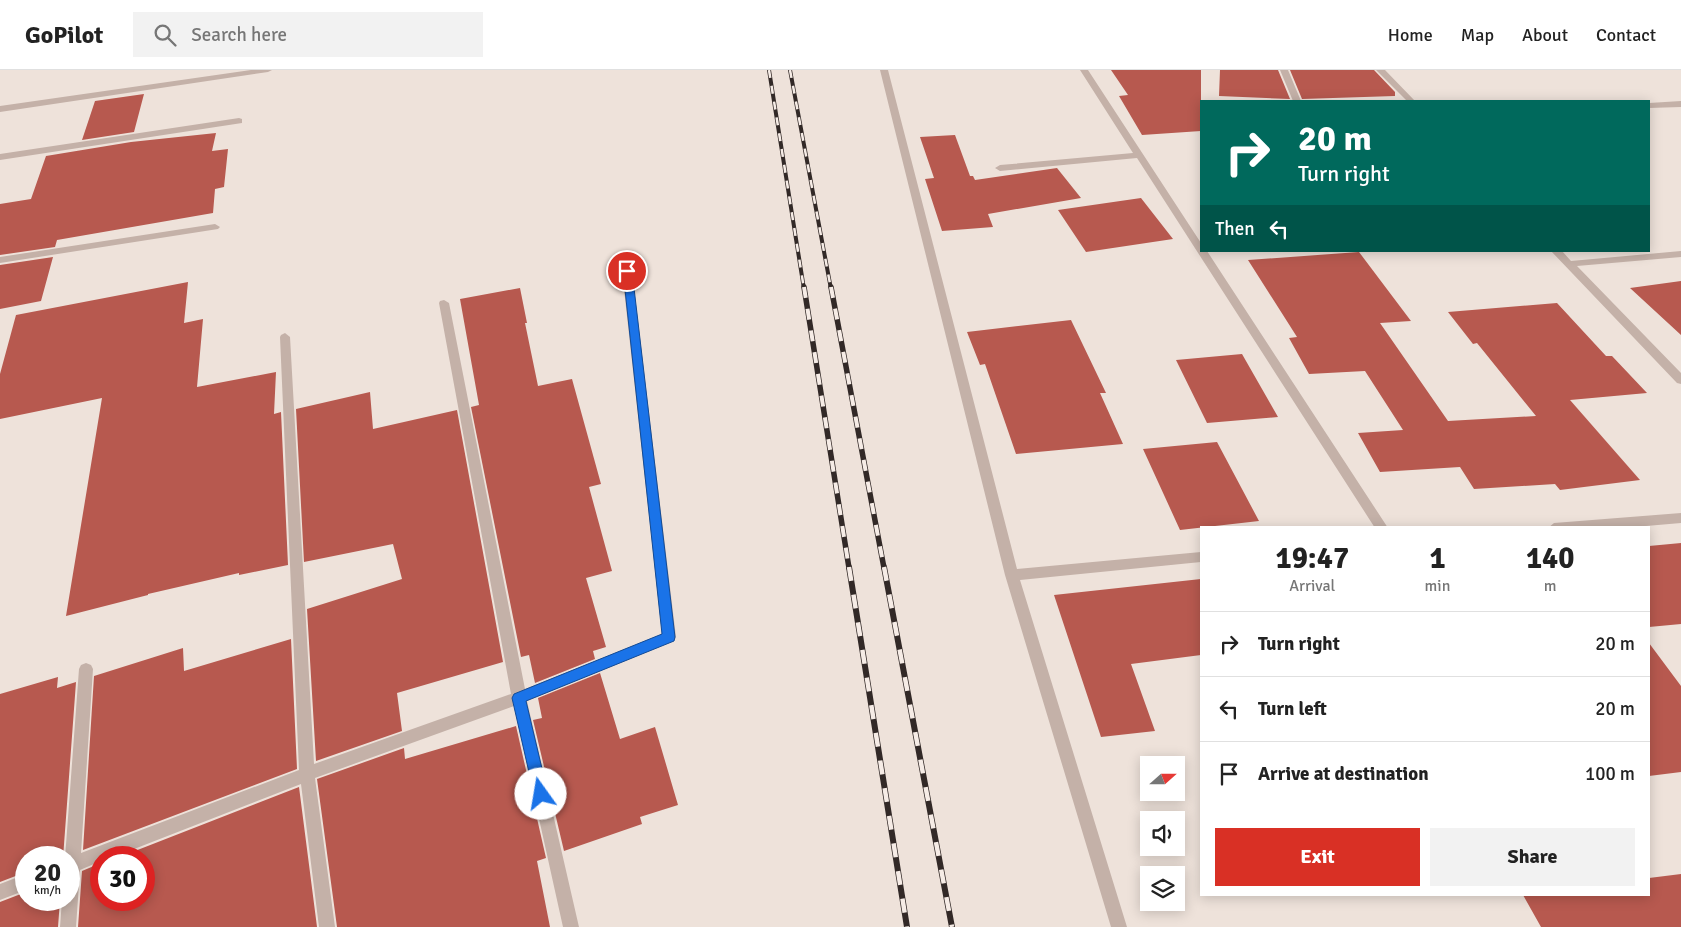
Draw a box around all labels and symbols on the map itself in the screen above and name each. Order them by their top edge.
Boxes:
pin [606,250,648,292]
north arrow [1140,756,1185,801]
position arrow [514,767,566,819]
speed limit sign: 30 [90,846,155,911]

